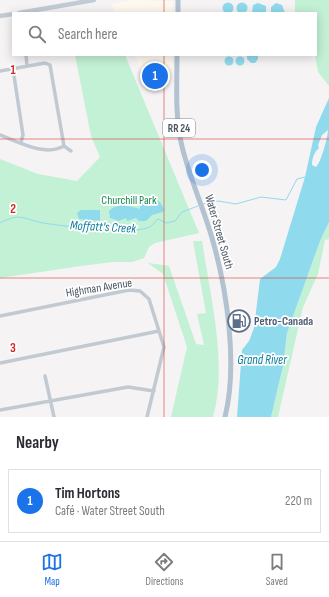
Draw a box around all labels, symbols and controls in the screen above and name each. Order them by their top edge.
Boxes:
search box [12,12,317,56]
icon: search [26,23,48,45]
text: Search here [58,25,118,44]
pin: 1 [142,61,168,91]
text: 1 [10,62,16,78]
road number: RR 24 [163,119,195,137]
your location [192,160,212,180]
park label: Churchill Park [101,193,157,208]
street label: Water Street South [201,193,237,271]
text: 2 [10,201,16,217]
water label: Moffatt's Creek [70,217,138,237]
street label: Highman Avenue [65,275,133,301]
fuel station icon: Petro-Canada [226,308,252,334]
place label: Petro-Canada [254,314,313,329]
text: 3 [10,340,16,356]
water label: Grand River [237,352,288,368]
text: Nearby [16,433,59,453]
text: Tim Hortons [55,484,120,503]
text: 1 [27,493,33,509]
text: 220 m [285,493,312,509]
text: Café · Water Street South [55,503,165,519]
tab: Map [41,551,63,588]
tab: Directions [146,551,183,588]
tab: Saved [266,551,288,588]

